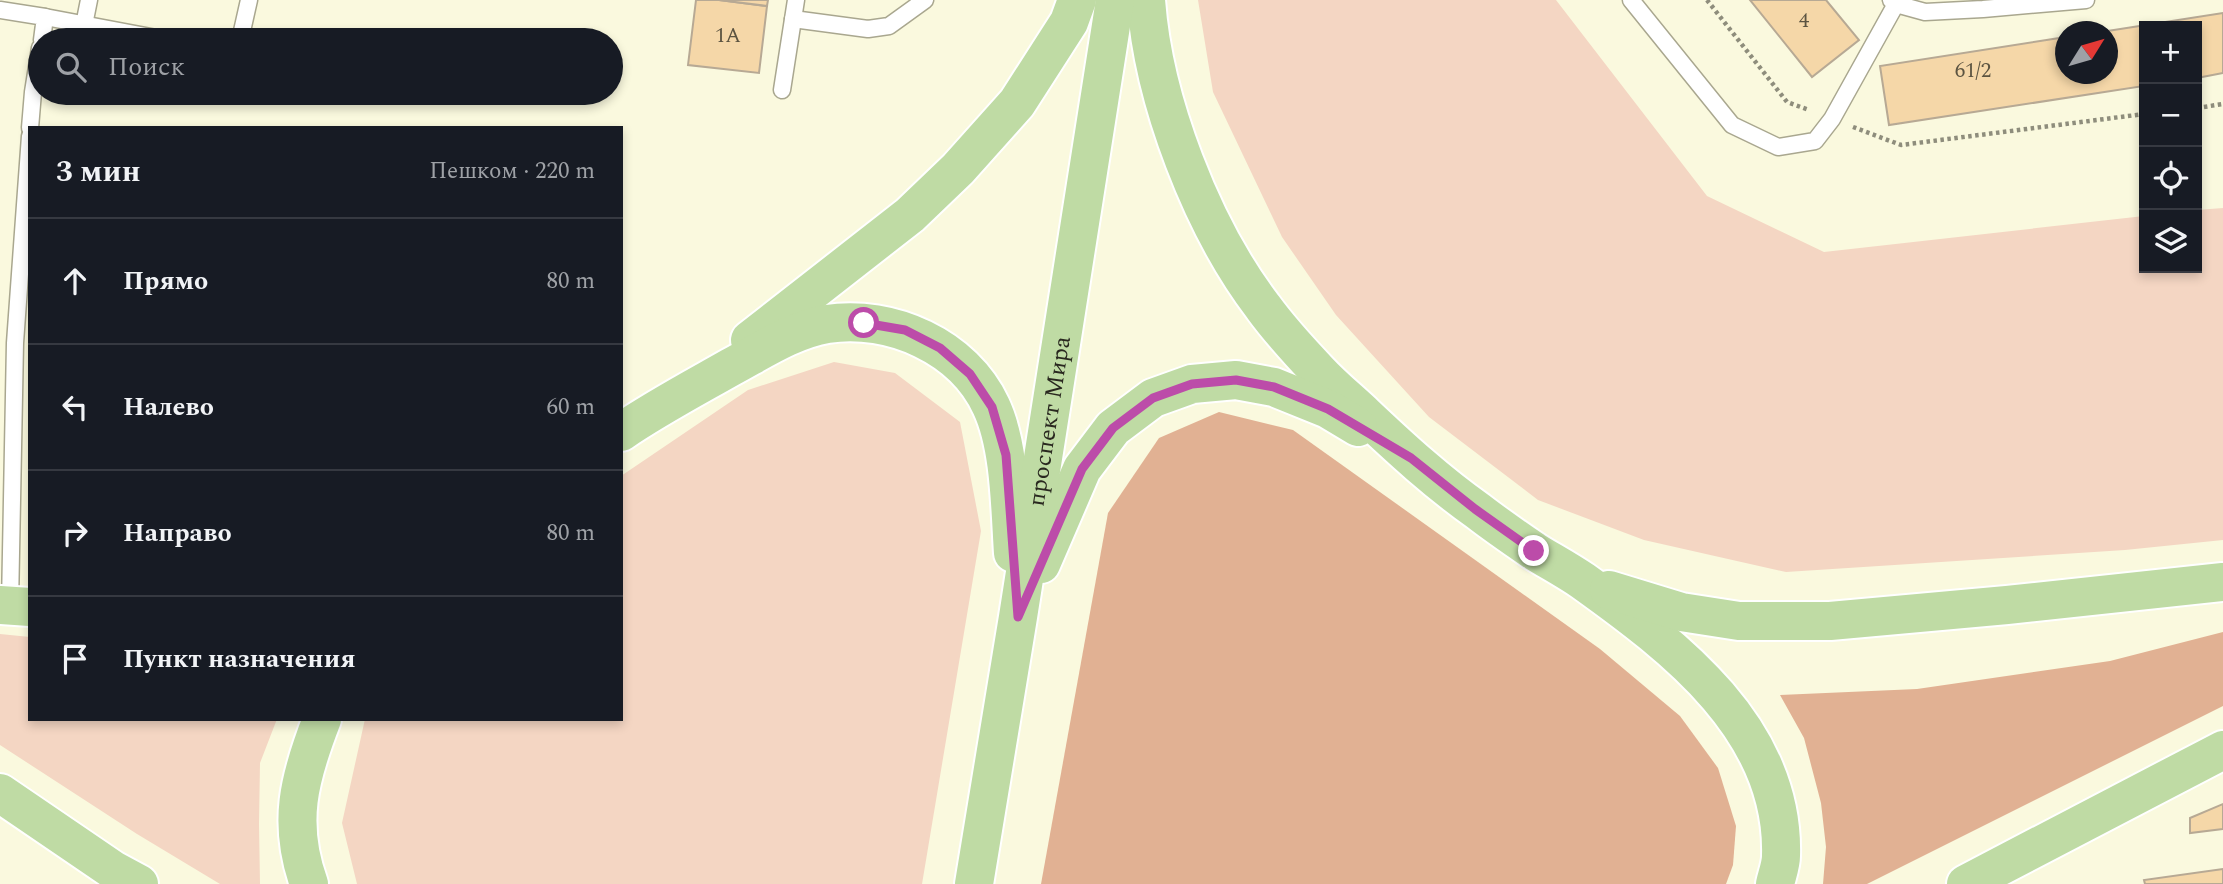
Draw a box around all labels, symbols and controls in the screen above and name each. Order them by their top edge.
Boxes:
house number: 4 [1799,5,1810,37]
house number: 1А [715,20,741,52]
north arrow [2055,21,2118,84]
map controls [2139,21,2202,273]
button: + [2139,21,2202,84]
search box [28,28,623,105]
text: Поиск [108,47,185,87]
icon: search [52,48,90,86]
house number: 61/2 [1955,55,1991,87]
button: − [2139,84,2202,147]
button: locate [2139,147,2202,210]
text: 3 мин [56,149,141,195]
text: Пешком · 220 m [429,154,595,189]
button: layers [2139,210,2202,273]
text: Прямо [123,261,208,301]
icon: ahead [56,262,94,300]
text: 80 m [546,264,595,299]
route start [848,307,879,338]
street label: проспект Мира [1019,333,1081,509]
text: Налево [123,387,214,427]
icon: left [56,388,94,426]
text: 60 m [546,390,595,425]
text: Направо [123,513,232,553]
icon: right [56,514,94,552]
text: 80 m [546,516,595,551]
route end [1518,535,1549,566]
text: Пункт назначения [123,639,356,679]
icon: arrive [56,640,94,678]

